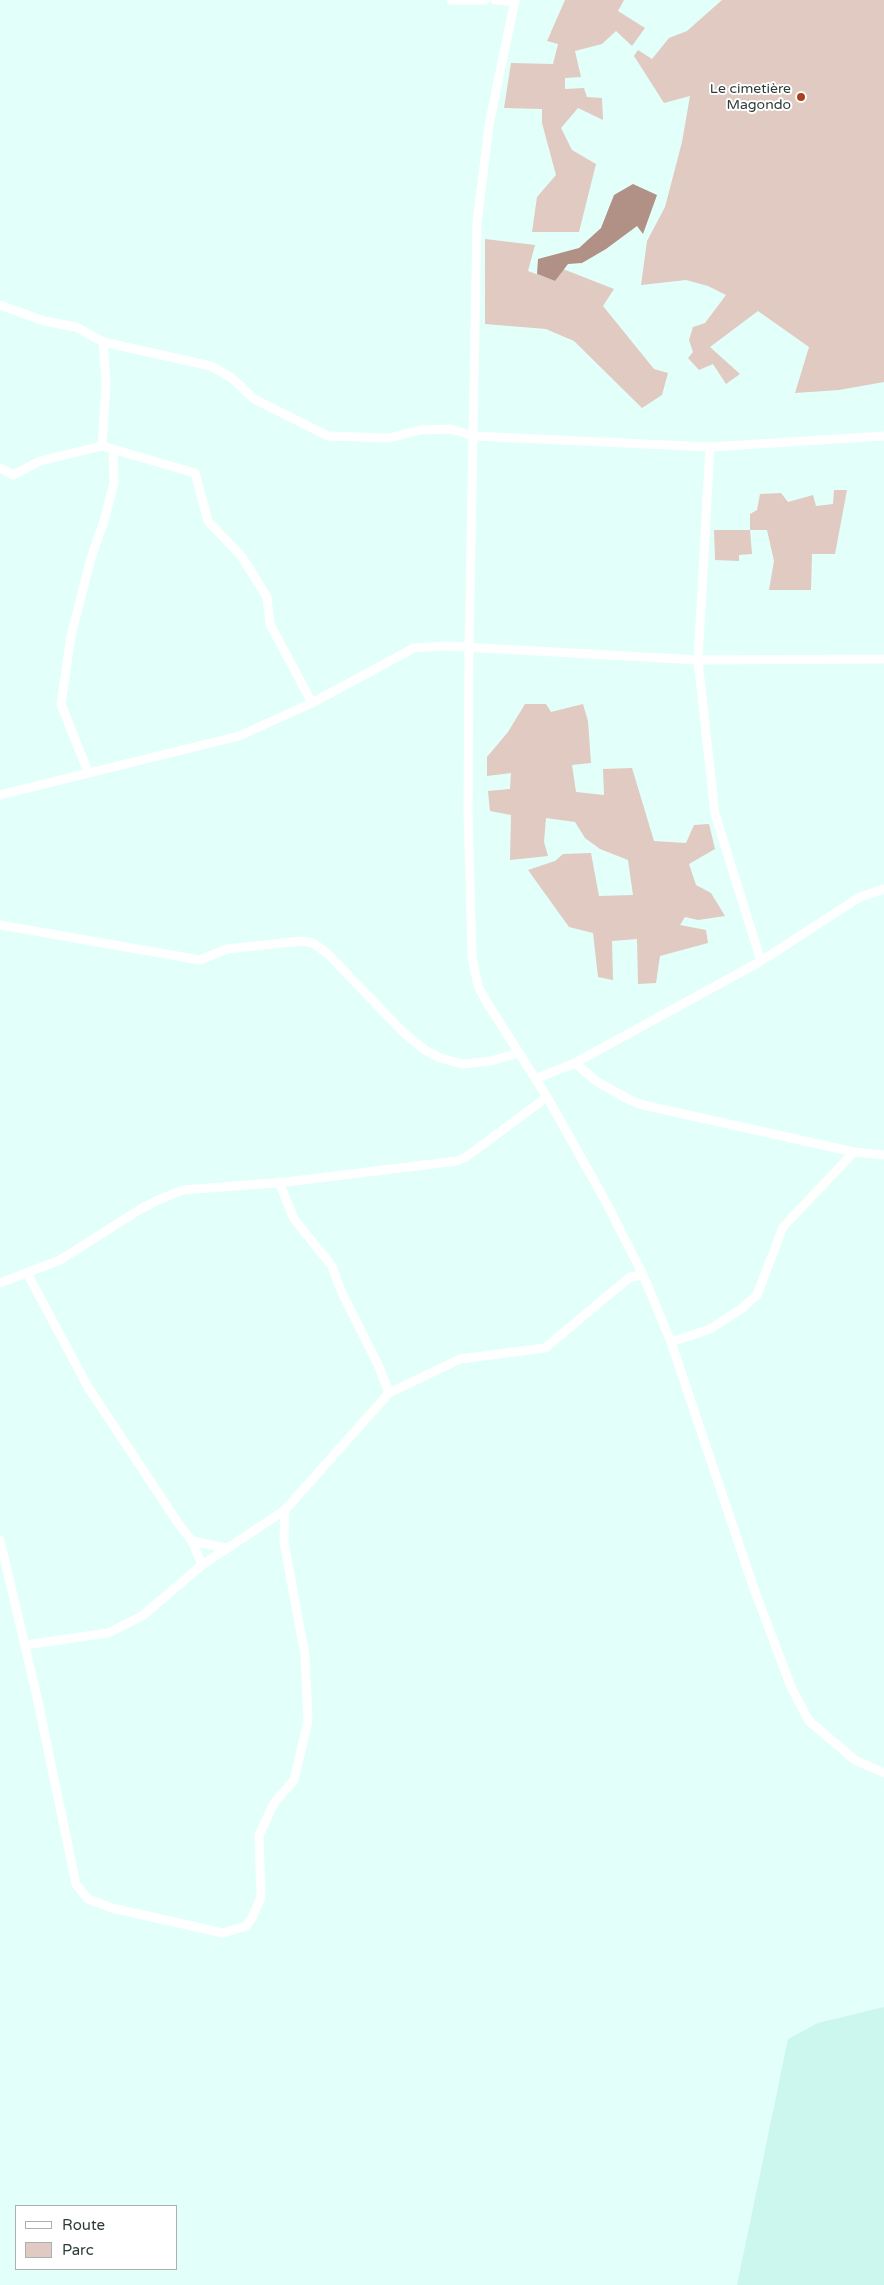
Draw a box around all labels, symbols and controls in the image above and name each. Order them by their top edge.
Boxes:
place label: Le cimetière Magondo [710,81,791,114]
marker: Le cimetière Magondo [795,91,807,103]
legend [15,2205,178,2270]
text: Route [62,2216,105,2234]
text: Parc [62,2241,94,2259]

